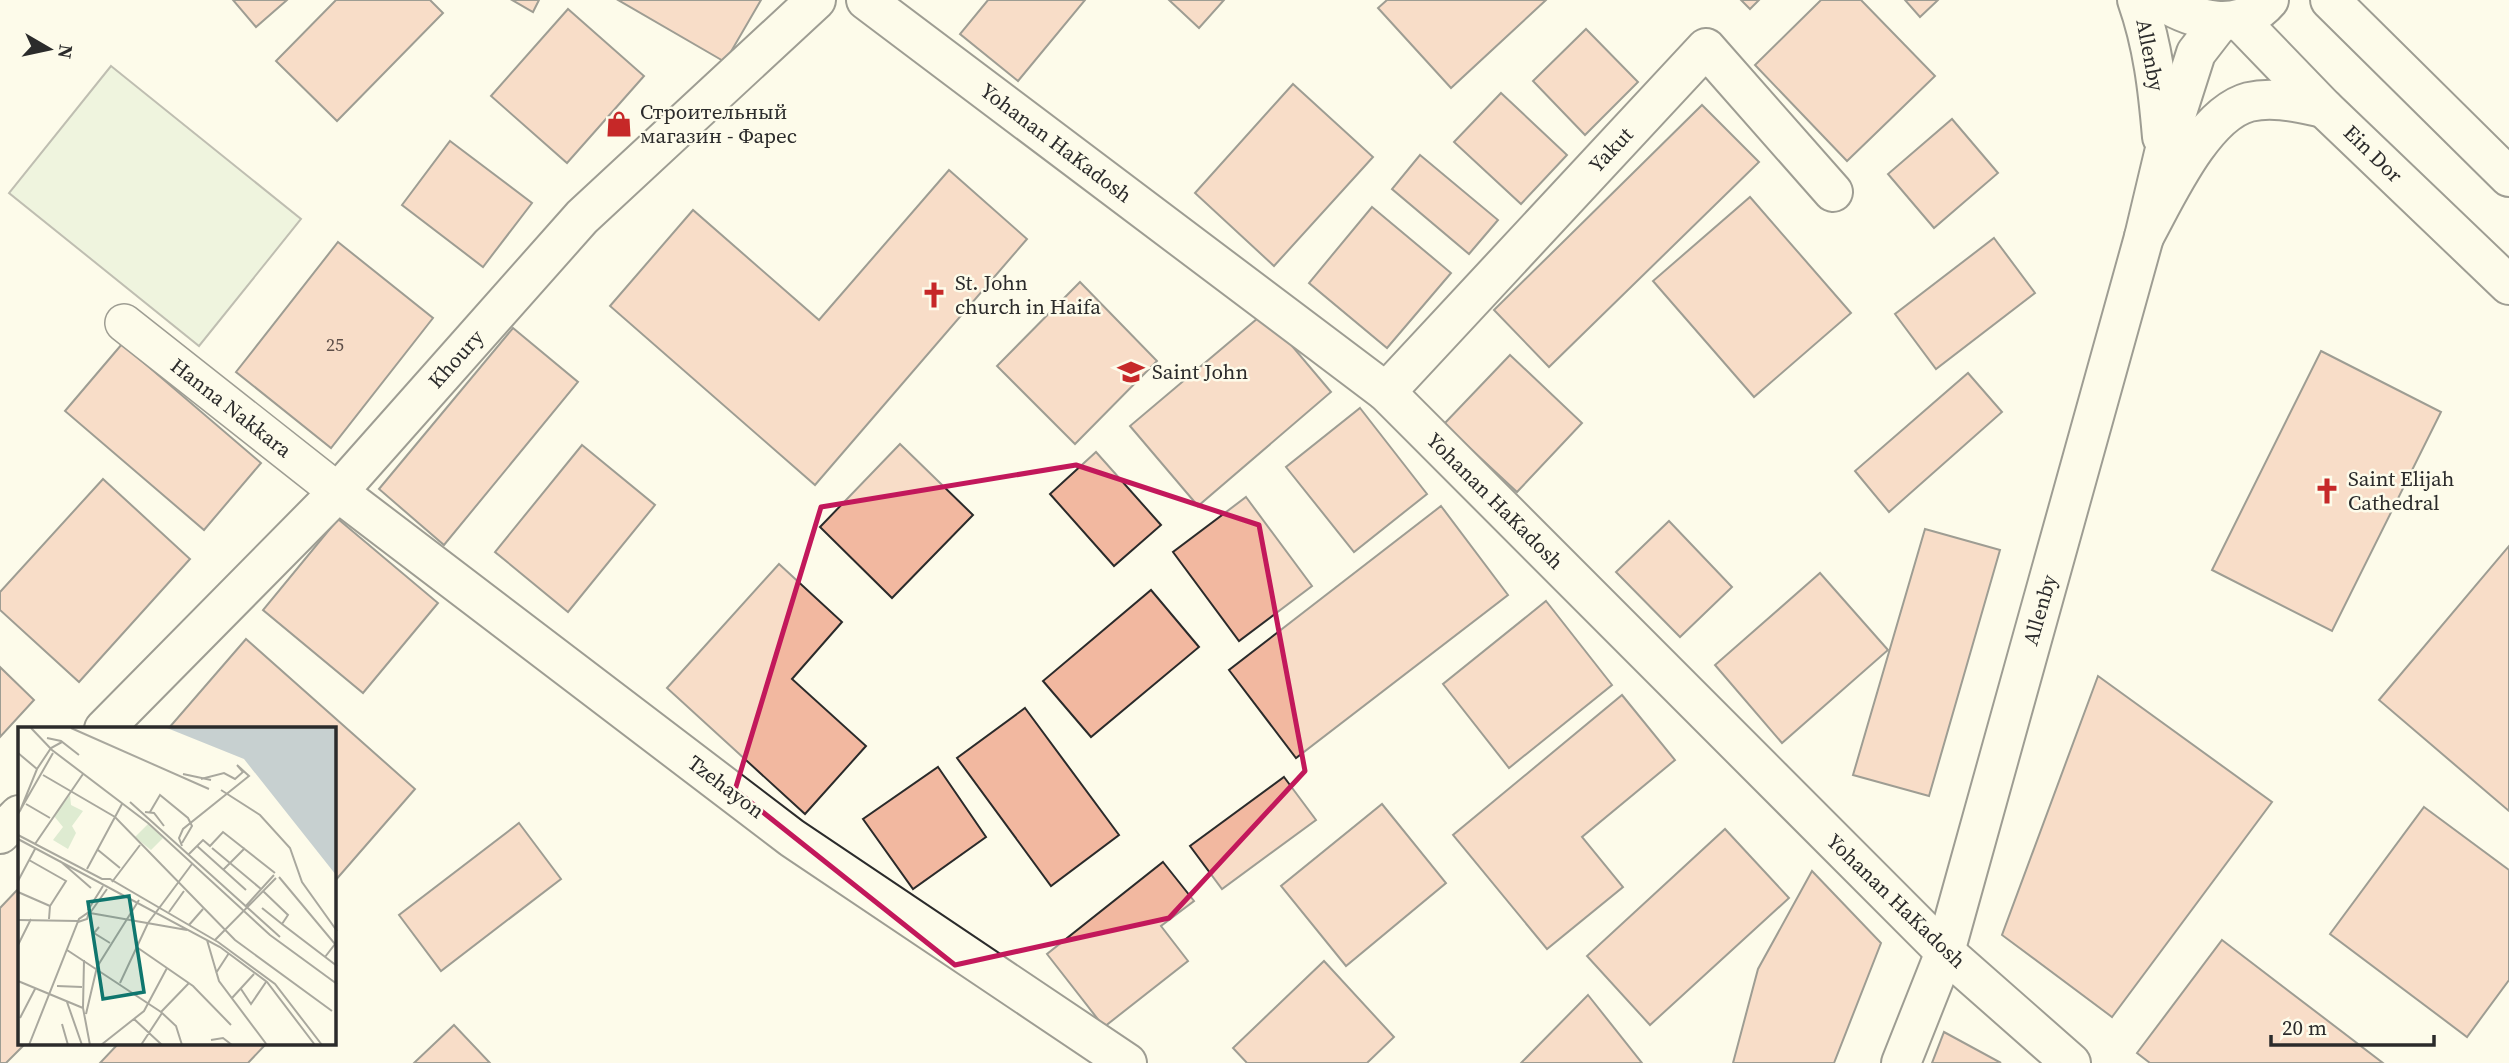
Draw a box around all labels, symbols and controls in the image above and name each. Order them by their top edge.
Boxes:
north arrow [14,14,84,84]
street label: Allenby [2129,17,2172,94]
text: N [52,43,80,61]
street label: Yohanan HaKadosh [974,76,1138,209]
place label: Строительный магазин - Фарес [640,97,797,150]
shop icon: Строительный магазин - Фарес [604,109,634,139]
street label: Ein Dor [2337,118,2409,189]
street label: Yakut [1582,120,1639,179]
place label: St. John church in Haifa [955,268,1101,321]
church icon: St. John church in Haifa [919,280,949,310]
street label: Khoury [421,323,490,394]
house number: 25 [326,332,344,357]
street label: Hanna Nakkara [165,351,298,464]
school or university icon: Saint John [1116,357,1146,387]
place label: Saint John [1152,357,1248,386]
street label: Yohanan HaKadosh [1420,426,1570,576]
place label: Saint Elijah Cathedral [2348,464,2454,517]
church icon: Saint Elijah Cathedral [2312,476,2342,506]
street label: Allenby [2016,571,2064,649]
inset map [18,727,336,1046]
street label: Tzehayon [682,748,771,825]
street label: Yohanan HaKadosh [1820,827,1972,975]
scale bar [2271,1004,2434,1048]
text: 20 m [2282,1013,2327,1042]

